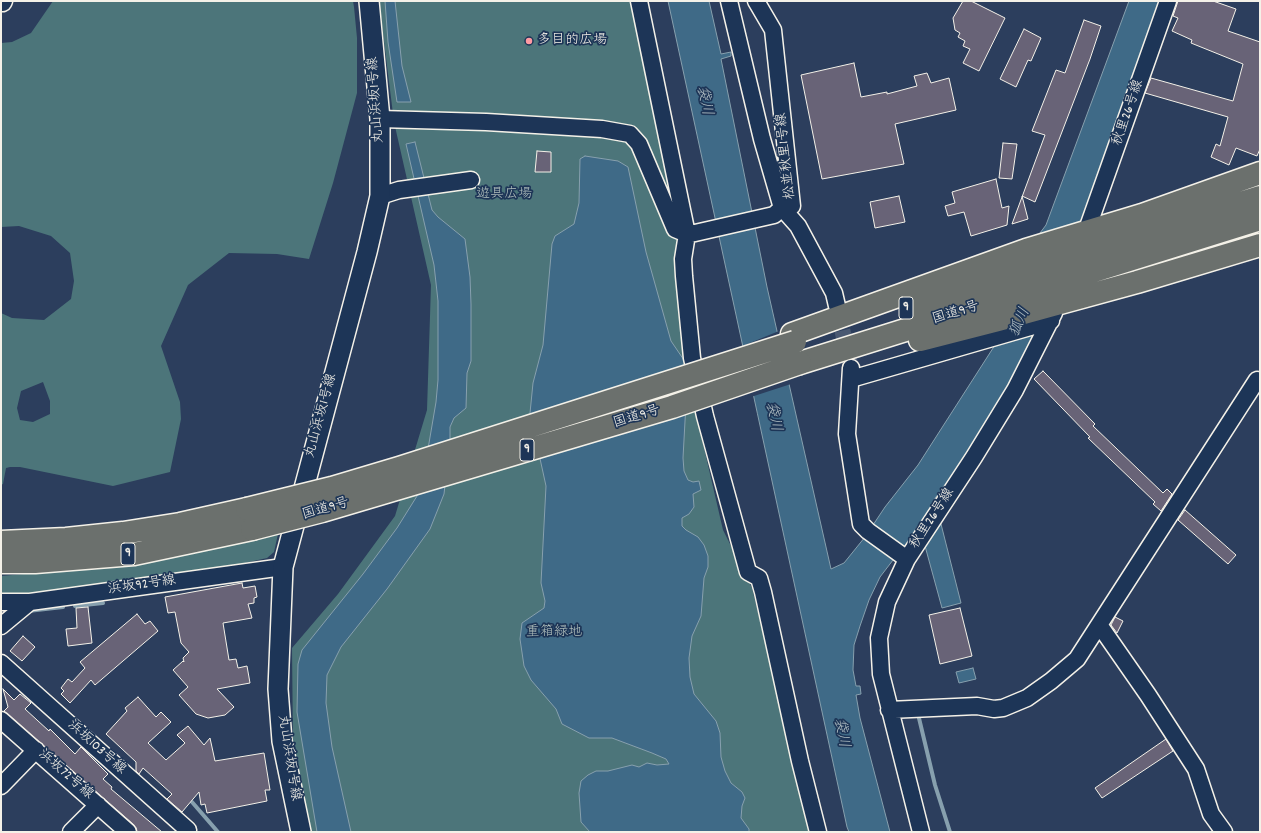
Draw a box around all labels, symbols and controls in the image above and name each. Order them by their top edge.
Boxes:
place label: 多目的広場 [537,33,607,49]
marker: 多目的広場 [524,36,534,46]
street label: 丸山浜坂1号線 [366,56,388,144]
street label: 秋里26号線 [1110,78,1148,148]
water label: 袋川 [691,84,715,118]
street label: 松並秋里1号線 [774,112,800,200]
park label: 遊具広場 [476,187,532,203]
road number: 9 [899,297,913,319]
street label: 国道9号 [930,299,982,329]
water label: 狐川 [1007,306,1035,340]
street label: 丸山浜坂1号線 [303,372,341,460]
water label: 袋川 [760,400,784,434]
street label: 国道9号 [611,403,663,433]
road number: 9 [520,439,534,461]
street label: 秋里26号線 [907,486,959,552]
street label: 国道9号 [300,495,352,525]
road number: 9 [121,543,135,565]
street label: 浜坂92号線 [107,573,177,599]
park label: 重箱緑地 [526,625,582,641]
street label: 丸山浜坂1号線 [273,714,303,802]
street label: 浜坂103号線 [63,717,129,779]
water label: 袋川 [828,717,852,749]
street label: 浜坂72号線 [34,747,96,803]

